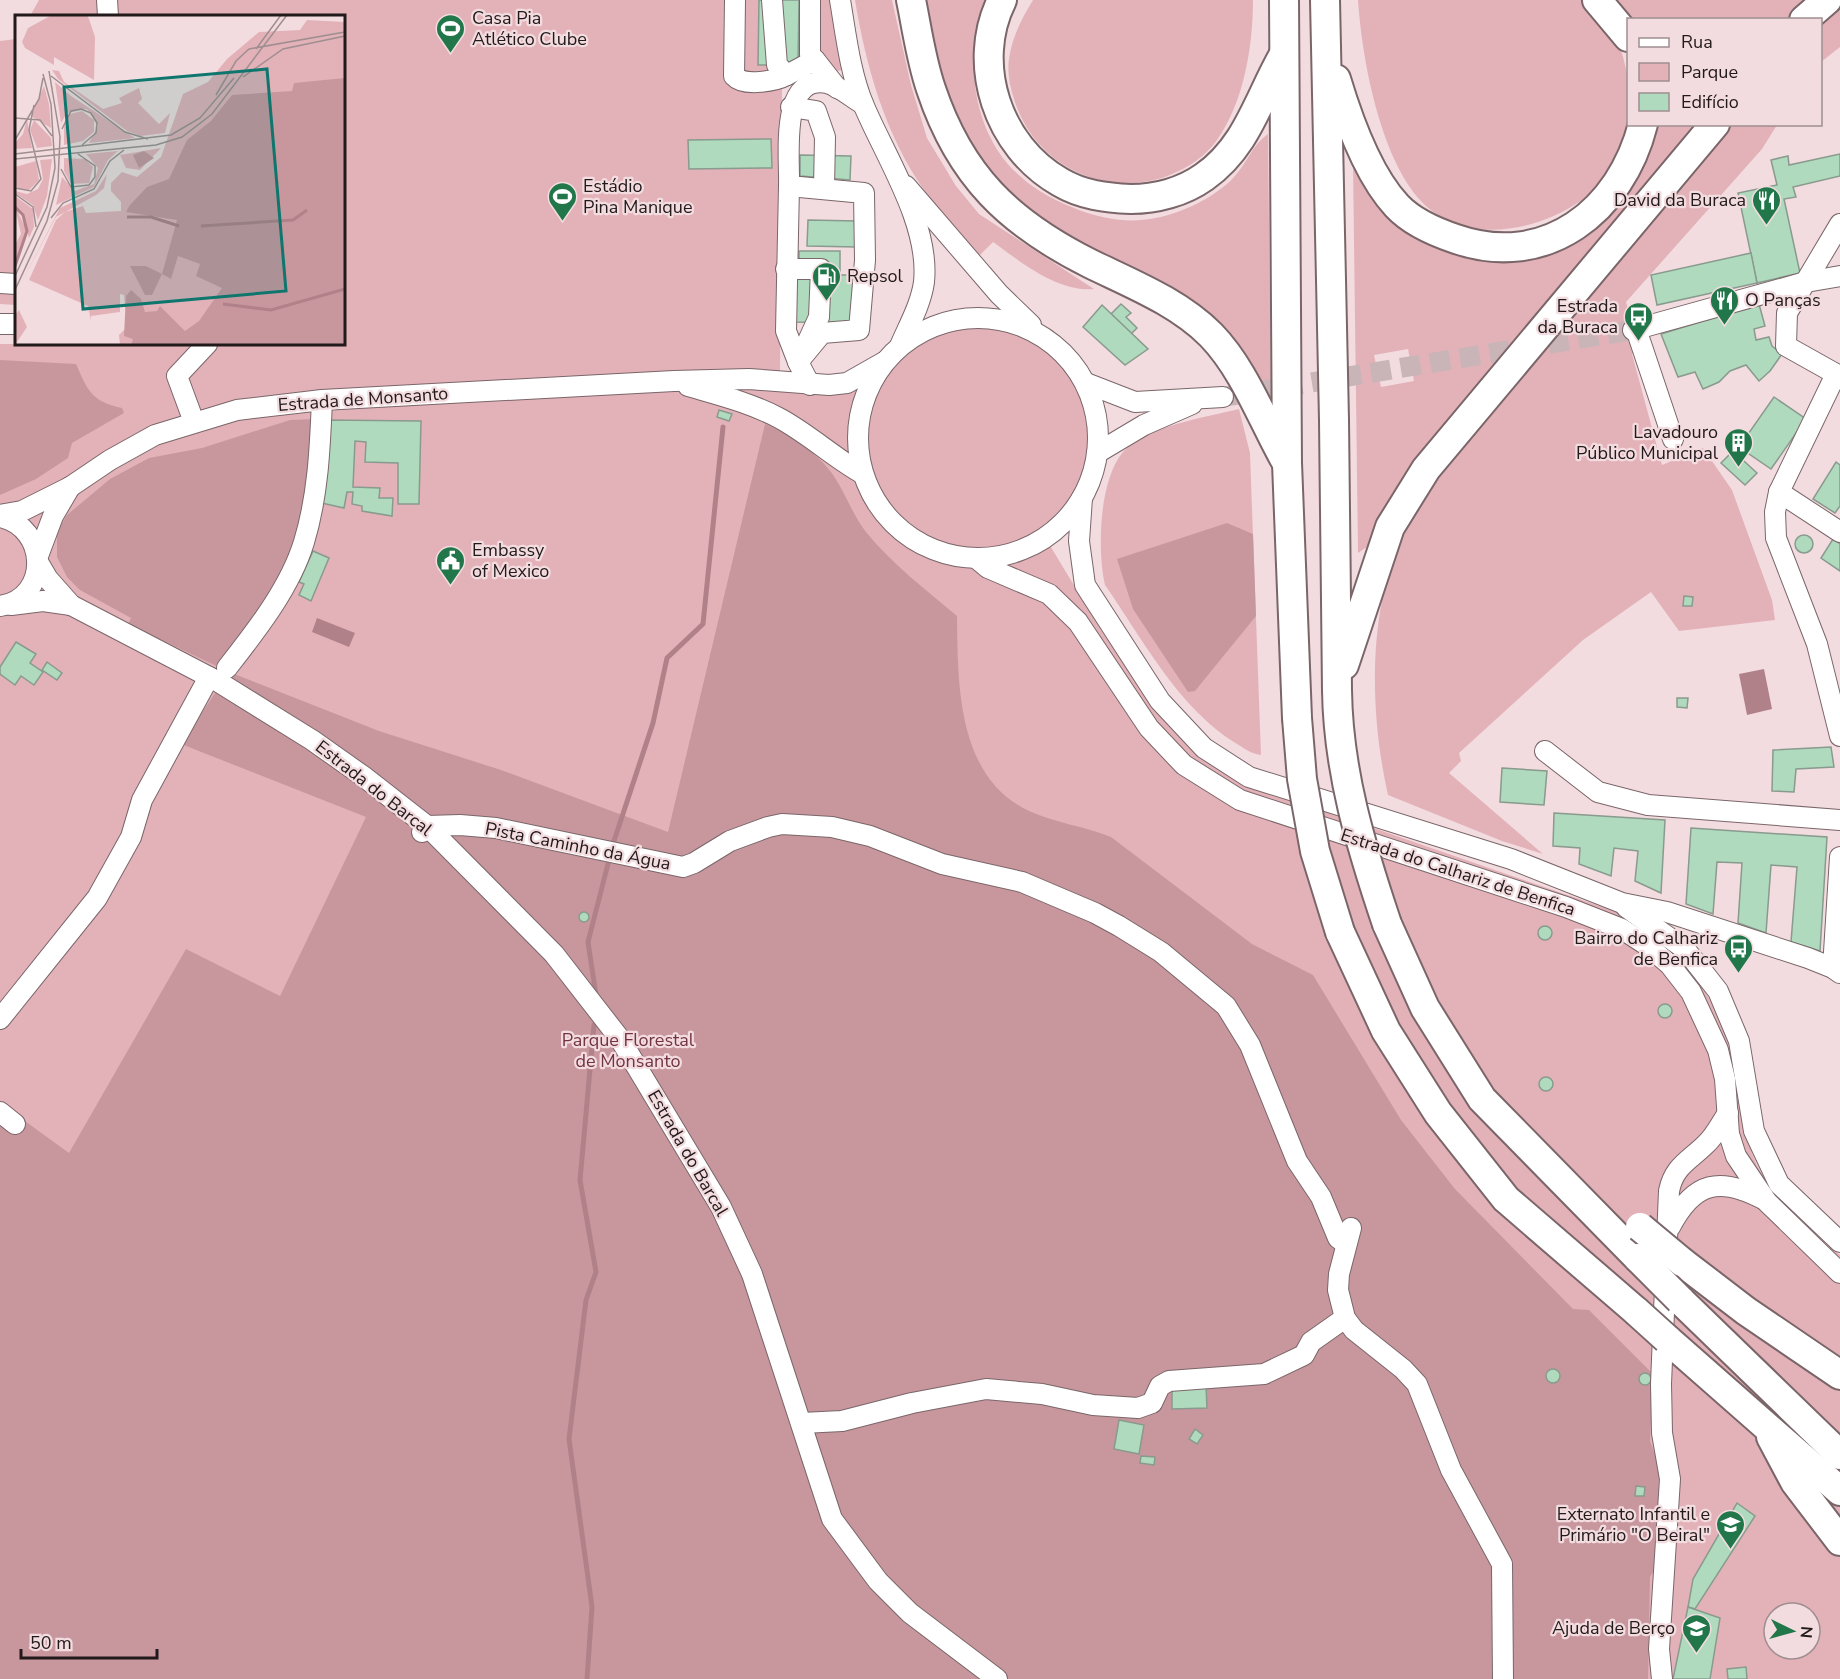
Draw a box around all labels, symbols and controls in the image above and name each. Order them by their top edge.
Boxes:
place label: Casa Pia Atlético Clube [472,6,587,51]
sports icon: Casa Pia Atlético Clube [435,12,467,54]
inset map [15,15,345,345]
legend [1627,18,1822,126]
text: Rua [1681,30,1713,54]
text: Parque [1681,60,1738,84]
text: Edifício [1681,90,1739,114]
place label: Estádio Pina Manique [583,174,692,219]
sports icon: Estádio Pina Manique [546,180,578,222]
restaurant icon: David da Buraca [1751,184,1783,226]
place label: David da Buraca [1614,188,1746,212]
fuel station icon: Repsol [810,260,842,302]
place label: Repsol [847,264,904,288]
restaurant icon: O Panças [1708,284,1740,326]
place label: O Panças [1745,288,1821,312]
place label: Estrada da Buraca [1537,294,1618,339]
bus stop icon: Estrada da Buraca [1623,300,1655,342]
street label: Estrada de Monsanto [277,381,449,417]
place label: Lavadouro Público Municipal [1576,420,1719,465]
building icon: Lavadouro Público Municipal [1723,426,1755,468]
place label: Embassy of Mexico [472,538,549,583]
public building icon: Embassy of Mexico [435,544,467,586]
street label: Estrada do Barcal [311,735,438,842]
street label: Pista Caminho da Água [483,816,673,876]
street label: Estrada do Calhariz de Benfica [1338,823,1578,921]
place label: Bairro do Calhariz de Benfica [1574,926,1718,971]
bus stop icon: Bairro do Calhariz de Benfica [1723,932,1755,974]
park label: Parque Florestal de Monsanto [562,1028,695,1073]
street label: Estrada do Barcal [642,1085,734,1221]
place label: Externato Infantil e Primário "O Beiral" [1557,1502,1710,1547]
school or university icon: Externato Infantil e Primário "O Beiral" [1715,1508,1747,1550]
north arrow [1762,1601,1822,1661]
school or university icon: Ajuda de Berço [1680,1612,1712,1654]
place label: Ajuda de Berço [1552,1616,1675,1640]
scale bar [21,1622,158,1660]
text: N [1794,1625,1817,1639]
text: 50 m [30,1631,72,1655]

